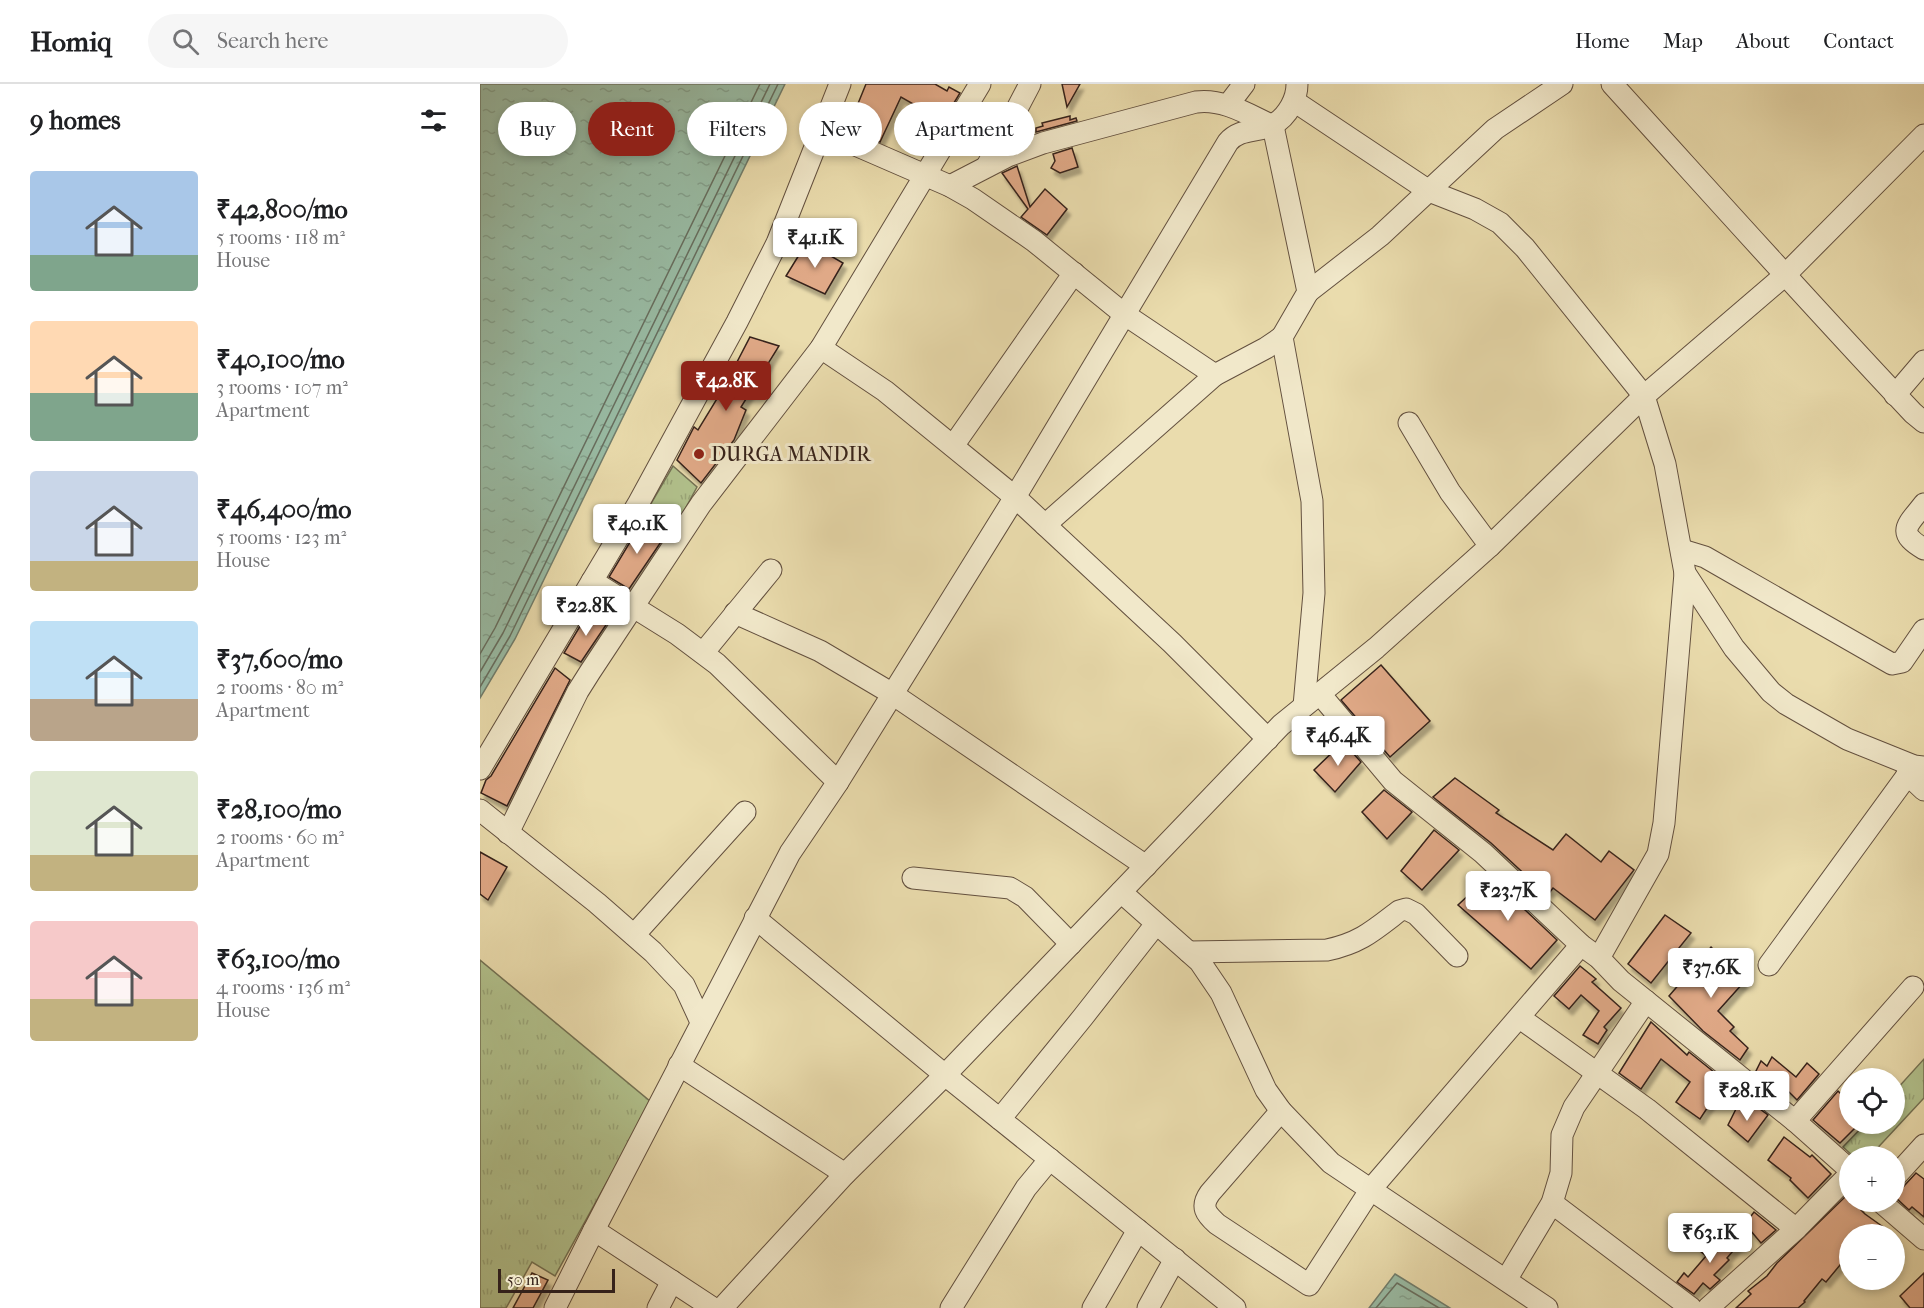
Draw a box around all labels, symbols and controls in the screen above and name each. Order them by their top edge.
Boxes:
search box [148,14,568,68]
text: Homiq [30,25,112,58]
icon: search [169,25,202,58]
text: Search here [217,28,328,54]
text: Home [1575,29,1630,53]
text: Map [1663,29,1703,53]
text: About [1736,29,1790,53]
text: Contact [1823,29,1894,53]
chip: Buy [498,102,576,156]
chip: Rent [588,102,675,156]
chip: Filters [687,102,787,156]
chip: New [799,102,882,156]
chip: Apartment [894,102,1035,156]
icon: filters [417,104,450,137]
text: 9 homes [30,105,121,136]
text: ₹42,800/mo [216,194,348,225]
icon: home [78,195,150,267]
pin: ₹41.1K [766,218,864,269]
text: 5 rooms · 118 m² [216,226,345,249]
text: ₹41.1K [787,226,843,249]
text: House [216,249,270,272]
text: ₹40,100/mo [216,344,345,375]
icon: home [78,345,150,417]
pin: ₹42.8K [677,361,775,412]
text: ₹42.8K [695,369,757,392]
text: 3 rooms · 107 m² [216,376,348,399]
text: Apartment [216,399,310,422]
place label: DURGA MANDIR [711,443,872,466]
marker: DURGA MANDIR [692,447,706,461]
text: ₹46,400/mo [216,494,351,525]
icon: home [78,495,150,567]
pin: ₹40.1K [588,504,686,555]
text: ₹40.1K [607,512,667,535]
text: 5 rooms · 123 m² [216,526,346,549]
text: House [216,549,270,572]
pin: ₹22.8K [537,586,635,637]
text: ₹22.8K [556,594,616,617]
text: ₹37,600/mo [216,644,343,675]
icon: home [78,645,150,717]
text: 2 rooms · 80 m² [216,676,343,699]
text: Apartment [216,699,310,722]
pin: ₹46.4K [1289,716,1387,767]
text: ₹46.4K [1306,724,1370,747]
text: ₹28,100/mo [216,794,342,825]
icon: home [78,795,150,867]
text: 2 rooms · 60 m² [216,826,344,849]
text: Apartment [216,849,310,872]
pin: ₹23.7K [1459,871,1557,922]
text: ₹23.7K [1480,879,1536,902]
text: ₹63,100/mo [216,944,340,975]
icon: home [78,945,150,1017]
pin: ₹37.6K [1662,948,1760,999]
text: ₹37.6K [1682,956,1740,979]
text: 4 rooms · 136 m² [216,976,350,999]
text: House [216,999,270,1022]
map controls [1839,1068,1905,1290]
button: locate [1839,1068,1905,1134]
pin: ₹28.1K [1698,1071,1796,1122]
text: ₹28.1K [1718,1079,1776,1102]
button: + [1839,1146,1905,1212]
pin: ₹63.1K [1661,1213,1759,1264]
text: ₹63.1K [1682,1221,1738,1244]
button: − [1839,1224,1905,1290]
scale bar [498,1266,615,1294]
text: 50 m [507,1270,539,1289]

